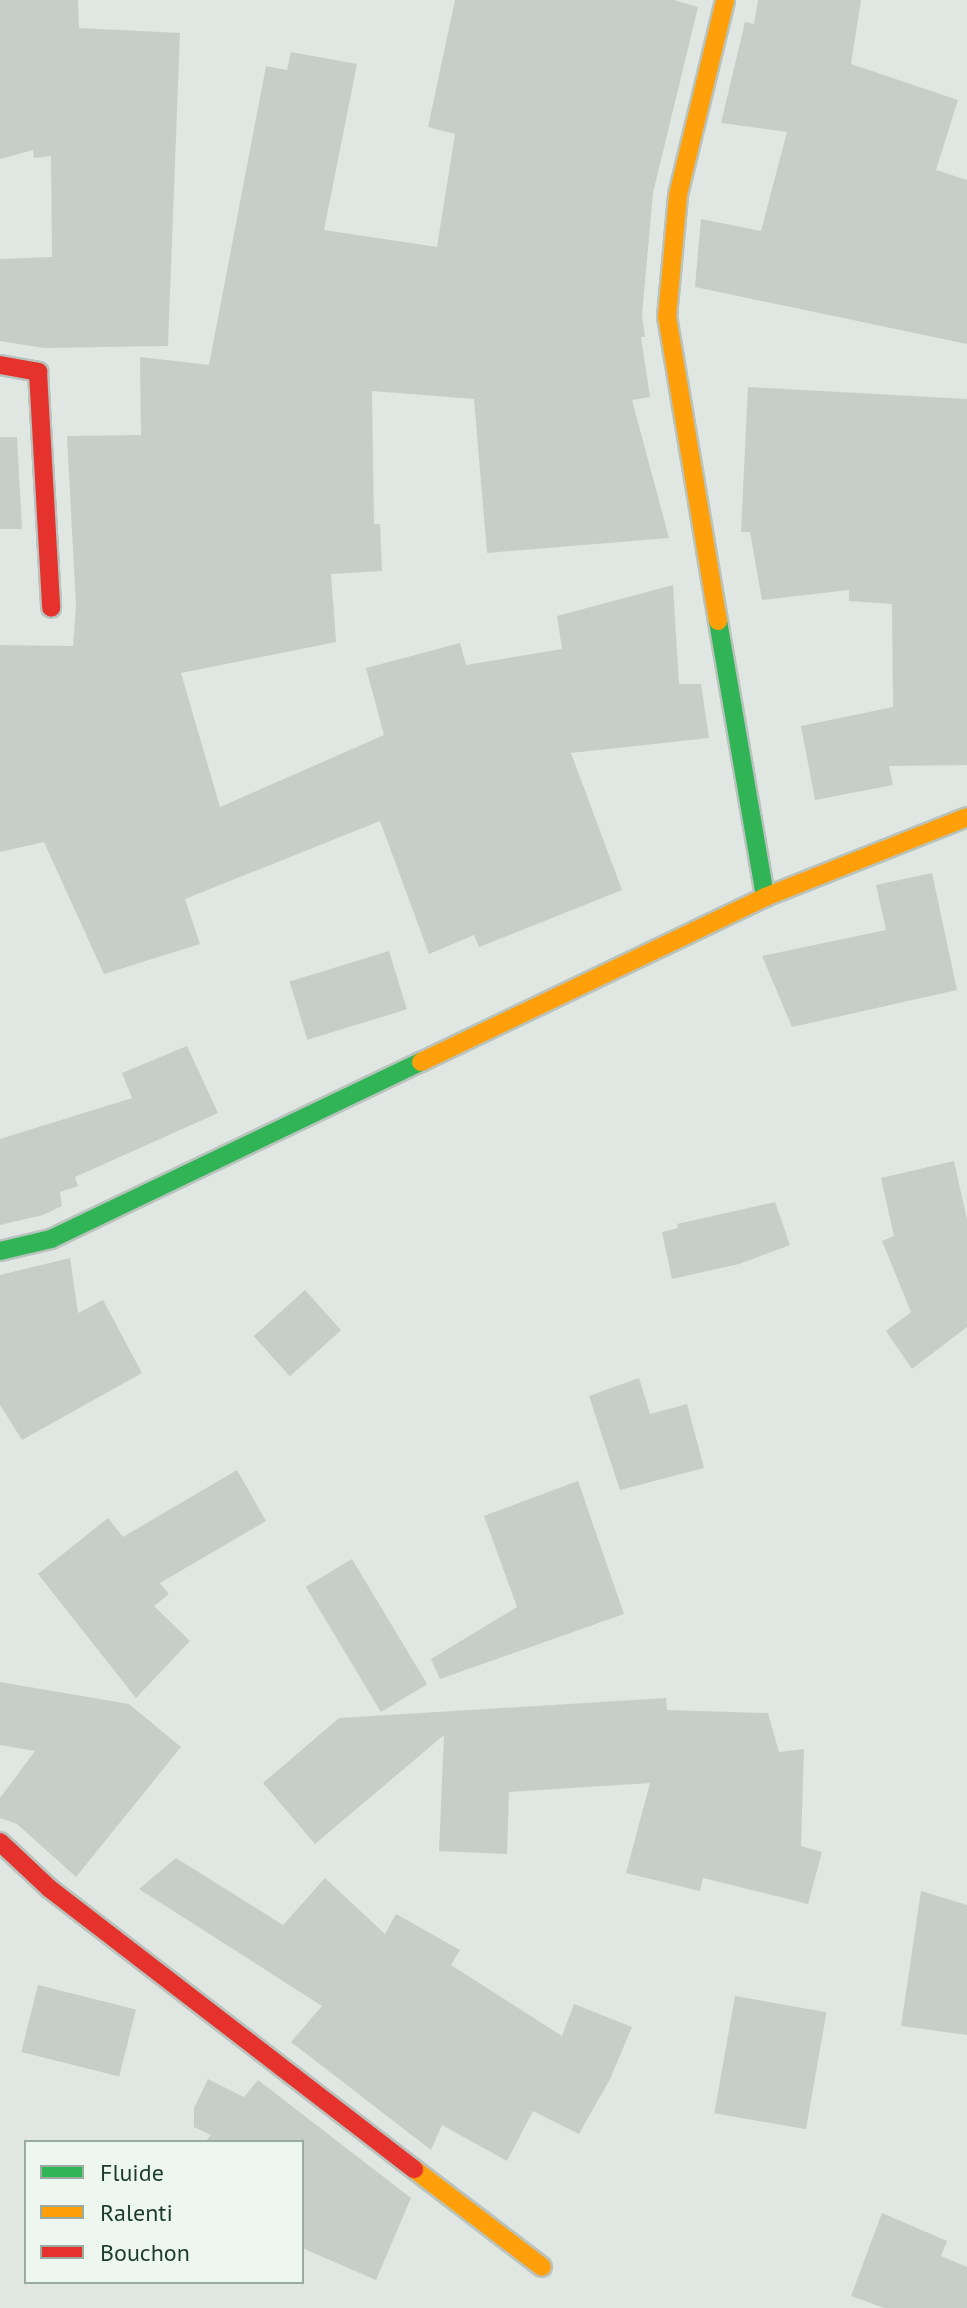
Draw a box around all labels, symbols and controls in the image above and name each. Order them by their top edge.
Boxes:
legend [24,2140,304,2284]
text: Fluide [100,2157,164,2188]
text: Ralenti [100,2197,173,2228]
text: Bouchon [100,2237,190,2268]

